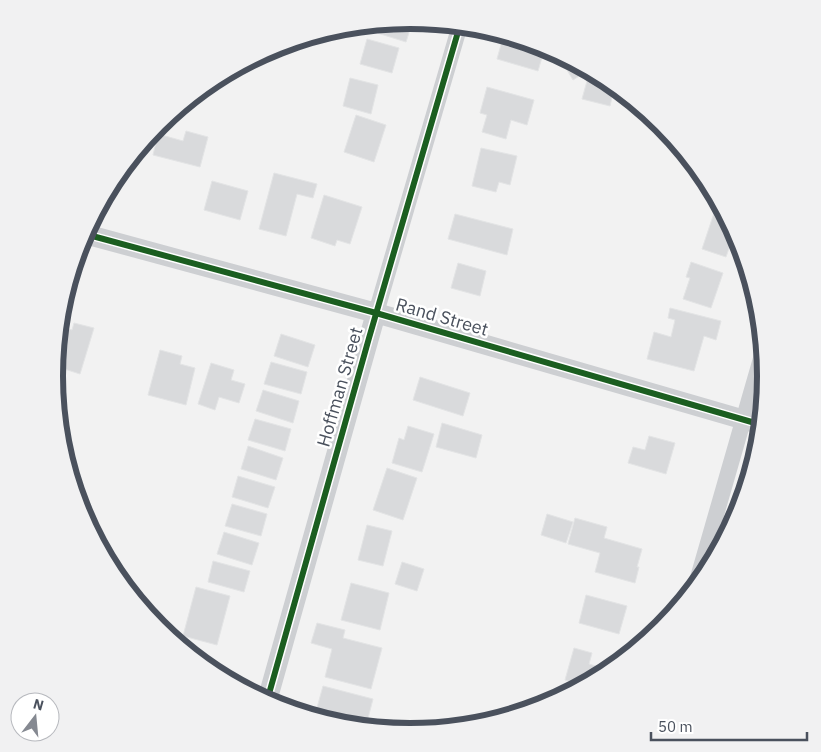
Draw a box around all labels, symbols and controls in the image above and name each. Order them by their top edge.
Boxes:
street label: Rand Street [393,292,491,341]
street label: Hoffman Street [311,324,368,449]
north arrow [10,692,60,742]
text: N [31,694,46,715]
scale bar [651,710,807,742]
text: 50 m [658,717,693,736]

